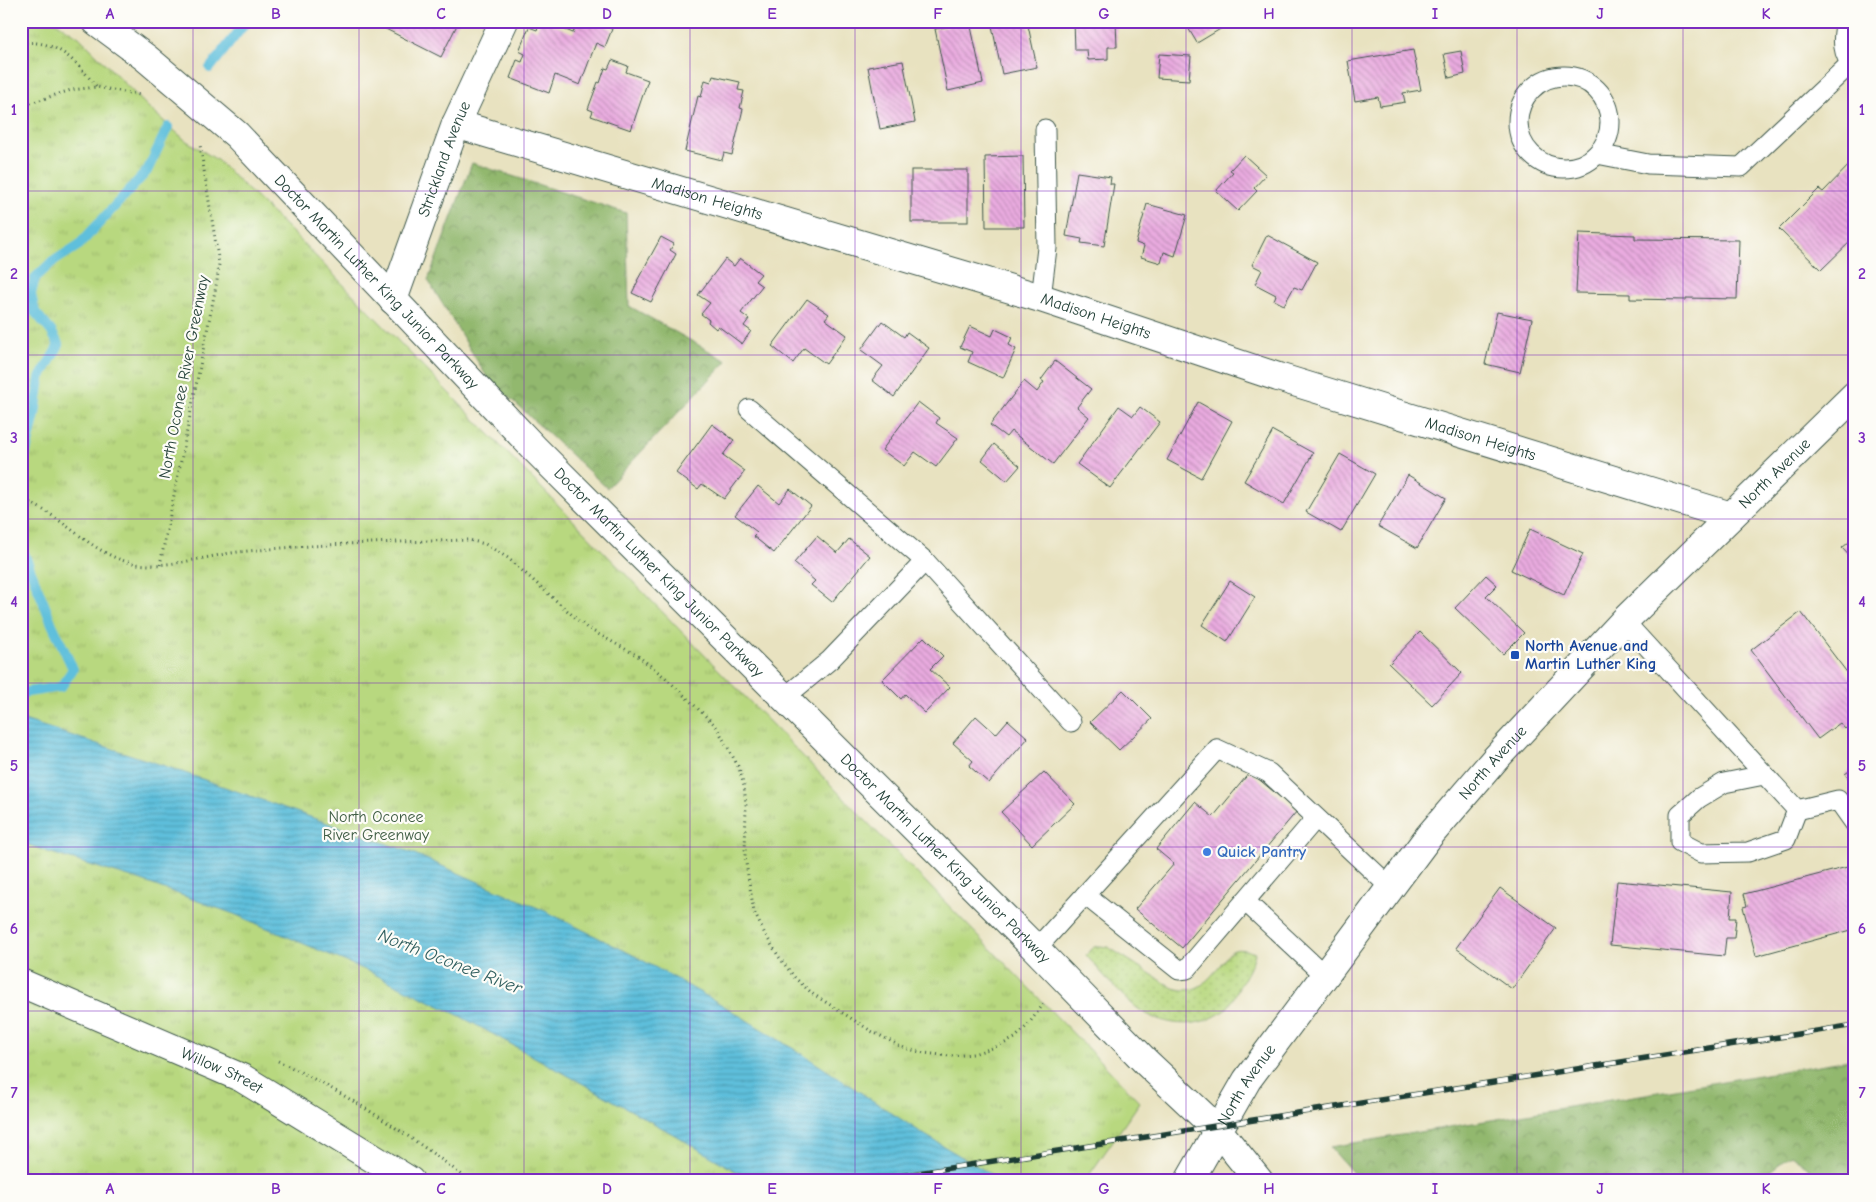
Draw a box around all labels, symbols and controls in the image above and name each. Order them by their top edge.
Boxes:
text: A [106,5,115,23]
text: B [271,5,281,23]
text: C [436,5,446,23]
text: D [602,5,612,23]
text: E [767,5,777,23]
text: F [933,5,943,23]
text: G [1098,5,1110,23]
text: H [1263,5,1275,23]
text: I [1432,5,1438,23]
text: J [1596,5,1604,23]
text: K [1761,5,1771,23]
street label: Strickland Avenue [414,98,474,219]
text: 1 [11,101,17,119]
text: 1 [1859,101,1865,119]
street label: Doctor Martin Luther King Junior Parkway [271,171,483,394]
street label: Madison Heights [650,174,765,224]
text: 2 [10,265,18,283]
text: 2 [1858,265,1866,283]
street label: North Oconee River Greenway [155,273,213,480]
street label: Madison Heights [1038,290,1153,343]
street label: Madison Heights [1423,414,1538,465]
text: 3 [10,429,18,447]
text: 3 [1858,429,1866,447]
street label: North Avenue [1735,435,1814,512]
street label: Doctor Martin Luther King Junior Parkway [550,464,768,681]
text: 4 [10,593,18,611]
text: 4 [1858,593,1866,611]
place label: North Avenue and Martin Luther King [1525,637,1657,673]
marker: North Avenue and Martin Luther King [1509,649,1521,661]
street label: North Avenue [1455,722,1530,803]
street label: Doctor Martin Luther King Junior Parkway [837,750,1054,968]
text: 5 [10,757,18,775]
text: 5 [1858,757,1866,775]
park label: North Oconee River Greenway [323,808,430,844]
place label: Quick Pantry [1217,843,1307,861]
marker: Quick Pantry [1201,846,1213,858]
text: 6 [10,920,18,938]
text: 6 [1858,920,1866,938]
water label: North Oconee River [375,925,526,999]
street label: North Avenue [1214,1041,1279,1129]
street label: Willow Street [178,1044,266,1098]
text: 7 [10,1084,18,1102]
text: 7 [1858,1084,1866,1102]
text: A [106,1180,115,1198]
text: B [271,1180,281,1198]
text: C [436,1180,446,1198]
text: D [602,1180,612,1198]
text: E [767,1180,777,1198]
text: F [933,1180,943,1198]
text: G [1098,1180,1110,1198]
text: H [1263,1180,1275,1198]
text: I [1432,1180,1438,1198]
text: J [1596,1180,1604,1198]
text: K [1761,1180,1771,1198]

